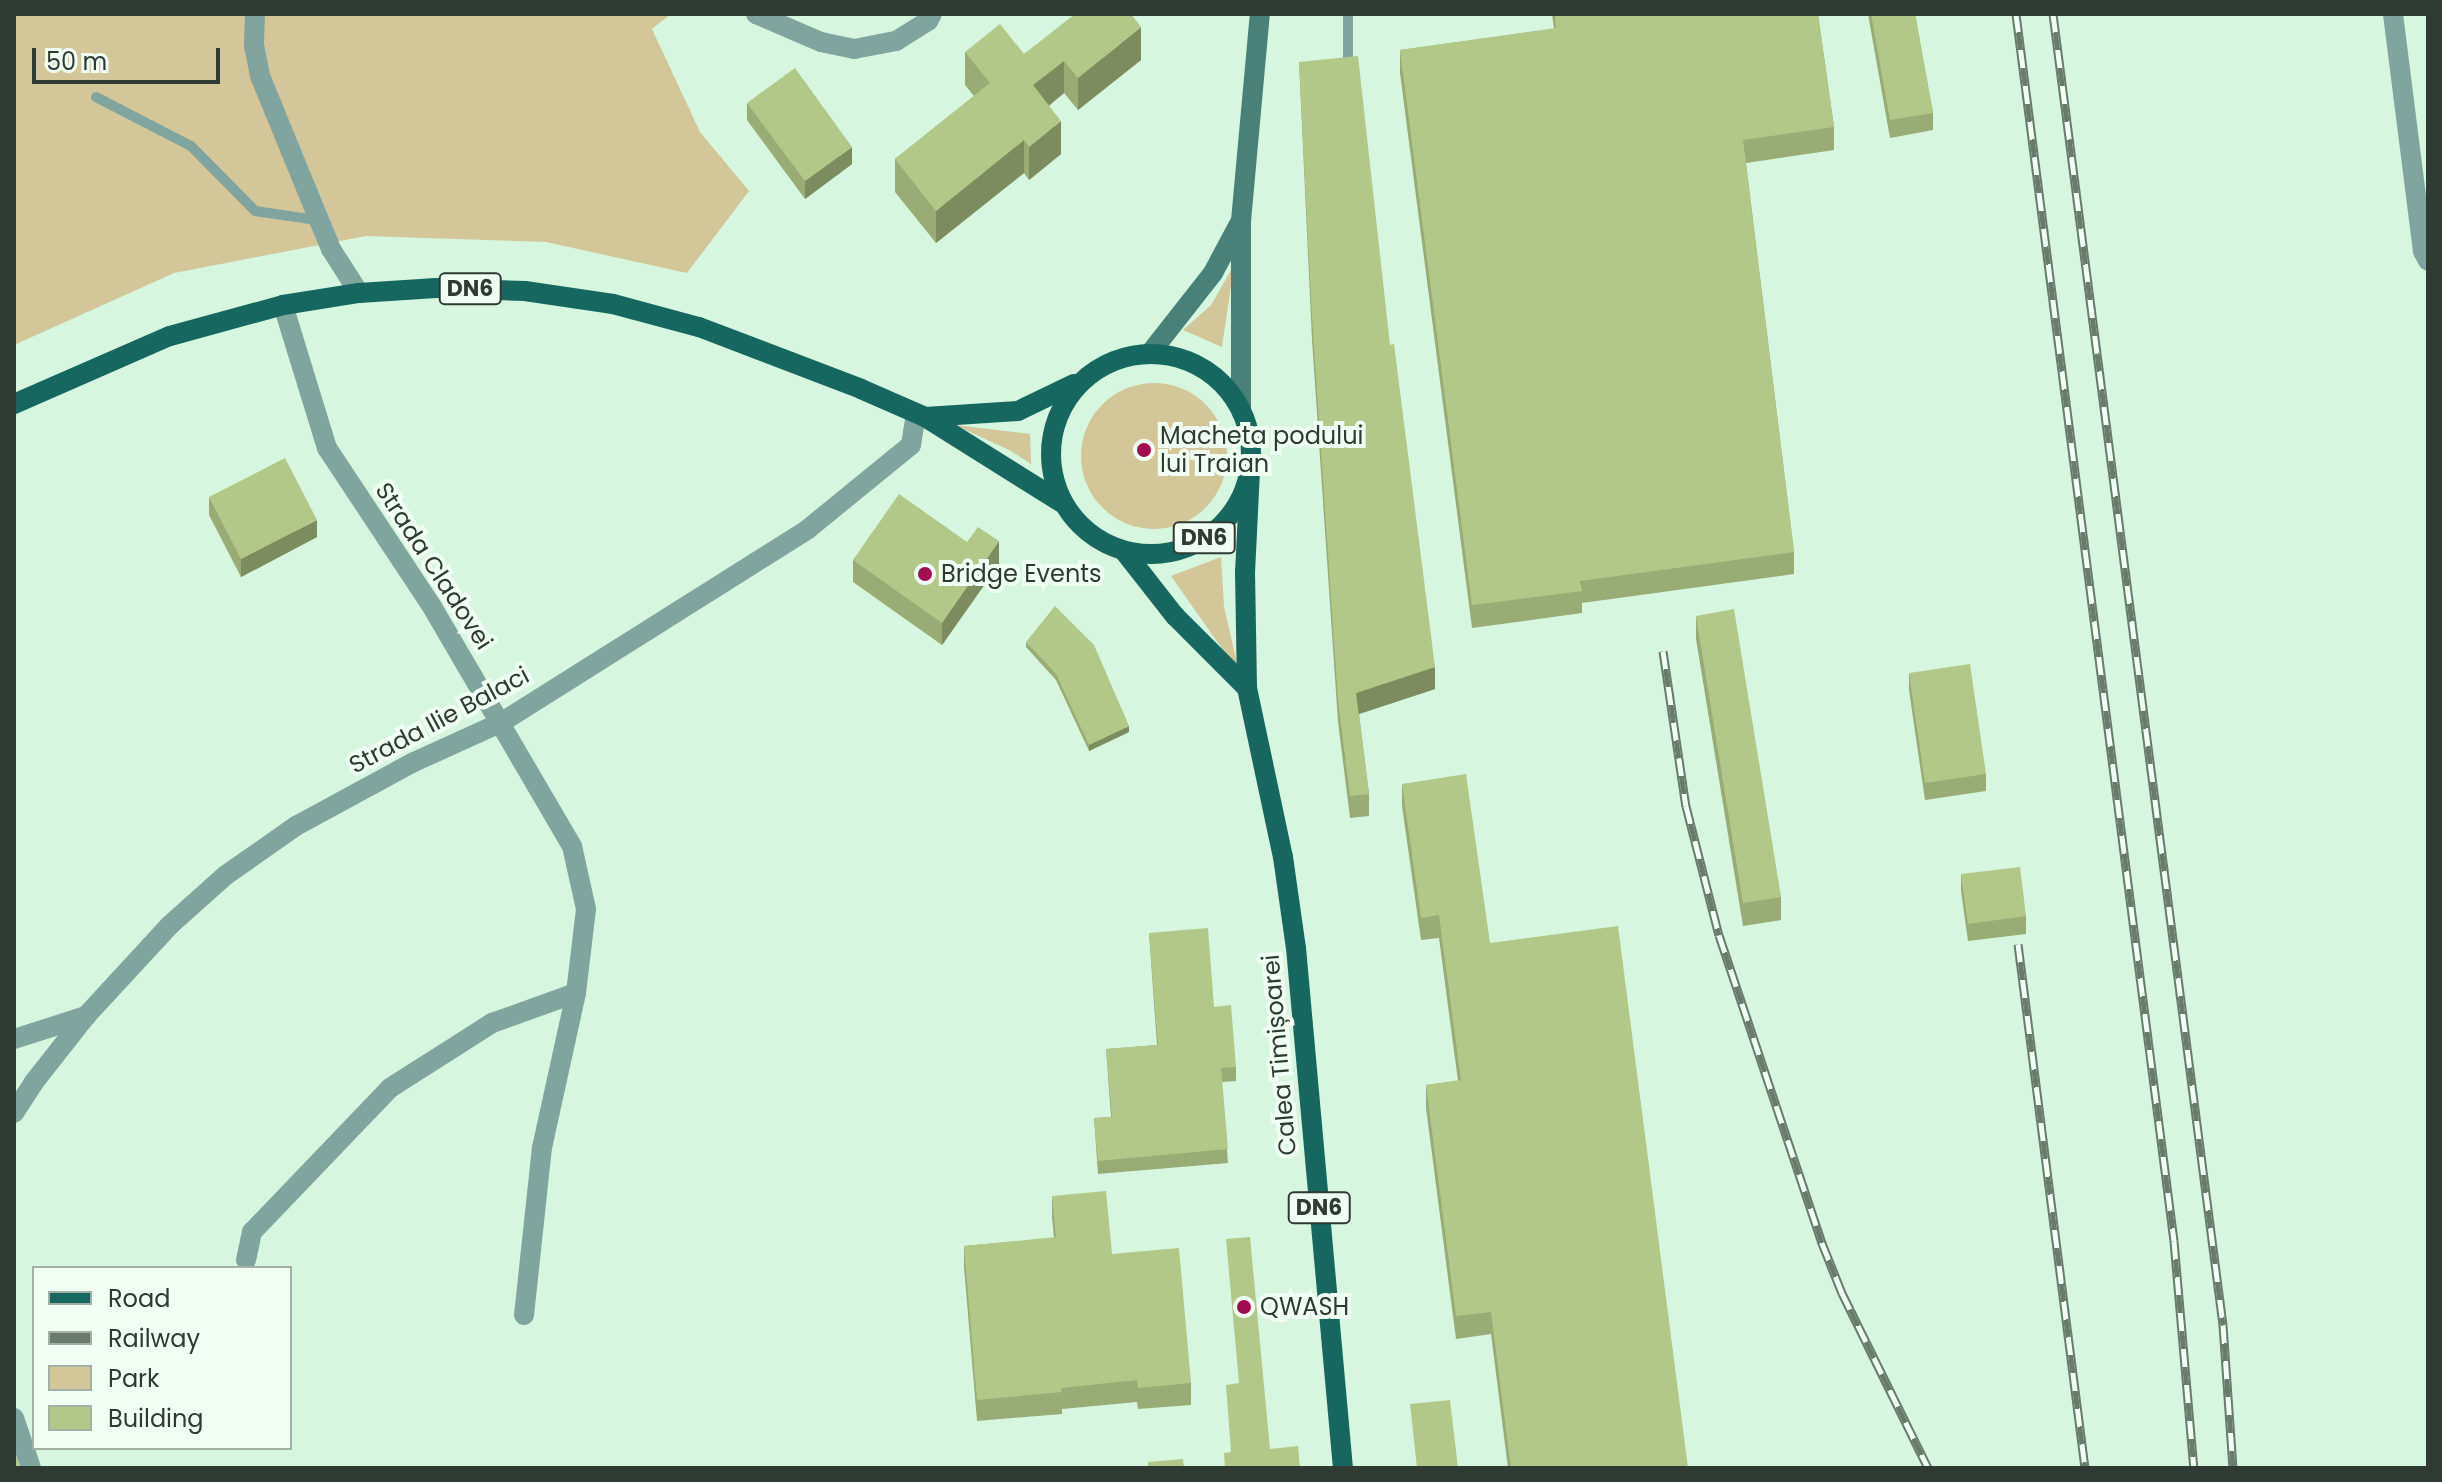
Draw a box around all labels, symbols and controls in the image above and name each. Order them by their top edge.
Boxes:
scale bar [36,32,224,82]
text: 50 m [46,45,107,78]
road number: DN6 [438,271,502,307]
place label: Macheta podului lui Traian [1160,422,1363,478]
marker: Macheta podului lui Traian [1135,441,1153,459]
street label: Strada Cladovei [369,477,499,655]
road number: DN6 [1172,520,1236,556]
place label: Bridge Events [941,560,1102,588]
marker: Bridge Events [916,565,934,583]
street label: Strada Ilie Balaci [344,660,534,780]
street label: Calea Timișoarei [1256,953,1302,1157]
road number: DN6 [1287,1190,1351,1226]
legend [32,1266,292,1450]
text: Road [108,1282,170,1315]
place label: QWASH [1260,1293,1349,1321]
marker: QWASH [1235,1298,1253,1316]
text: Railway [108,1322,200,1355]
text: Park [108,1362,159,1395]
text: Building [108,1402,204,1435]

